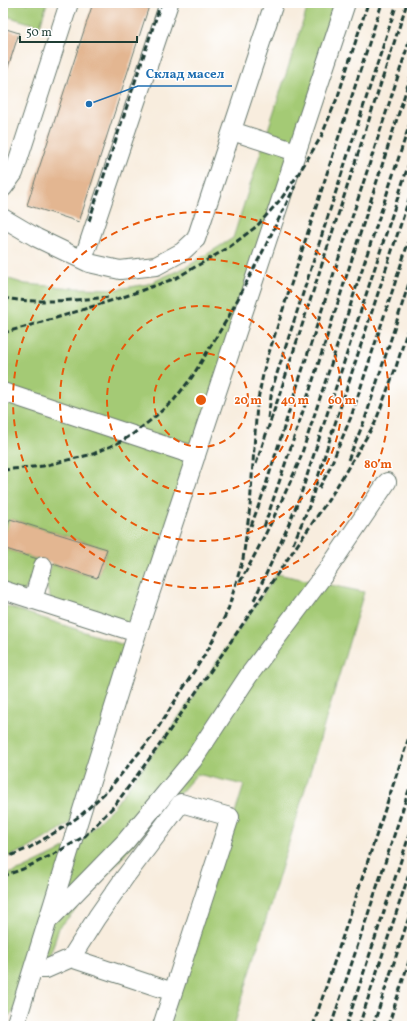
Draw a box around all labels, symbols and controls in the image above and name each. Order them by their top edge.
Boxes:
scale bar [20,18,137,44]
text: 50 m [26,25,52,41]
callout: Склад масел [138,61,232,86]
text: Склад масел [146,66,225,84]
centre of rings [194,393,208,407]
text: 20 m [234,393,262,409]
text: 40 m [281,393,310,409]
text: 60 m [328,393,356,409]
text: 80 m [364,457,392,473]

